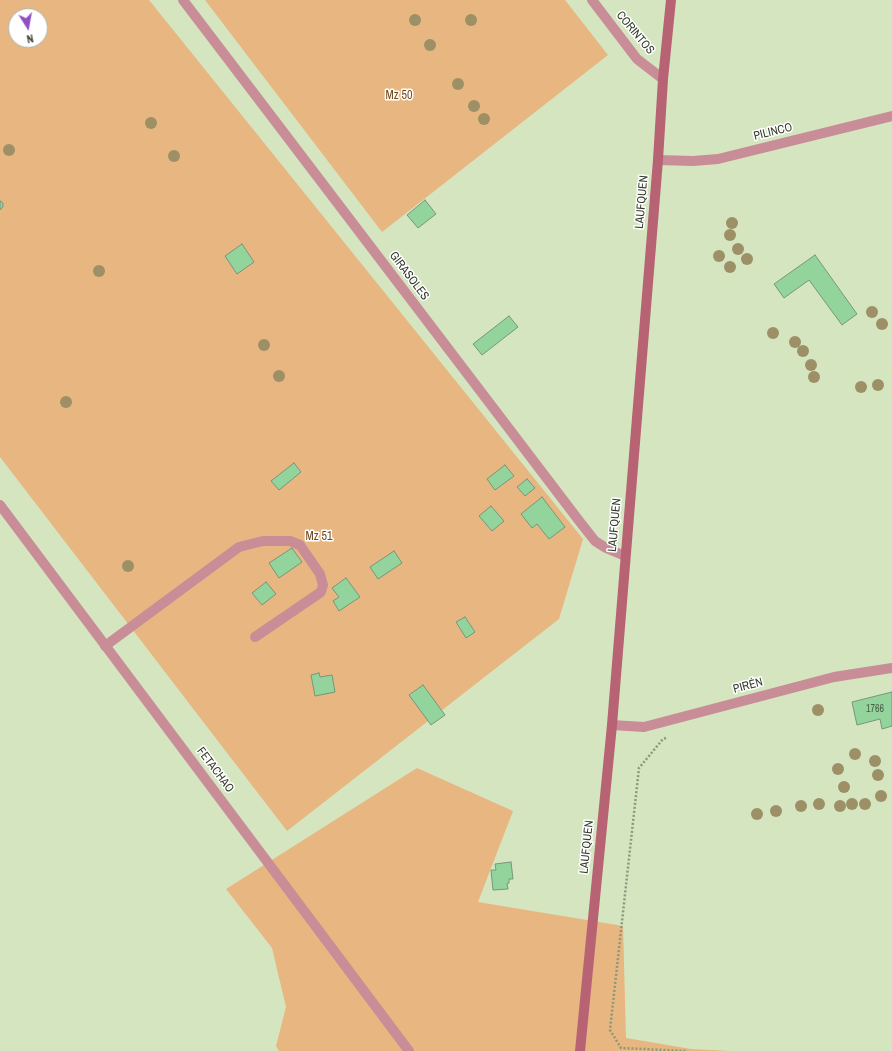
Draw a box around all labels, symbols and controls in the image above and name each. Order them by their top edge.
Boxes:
north arrow [8,8,48,48]
street label: CORINTOS [613,9,657,57]
text: N [26,31,35,46]
park label: Mz 50 [386,89,412,103]
street label: PILINCO [752,120,794,144]
street label: LAUFQUEN [632,175,652,229]
street label: GIRASOLES [386,249,432,303]
street label: LAUFQUEN [605,498,625,552]
park label: Mz 51 [306,530,332,544]
street label: PIRÉN [732,675,764,697]
house number: 1766 [866,703,884,715]
street label: FETACHAO [193,745,237,795]
street label: LAUFQUEN [577,820,597,874]

